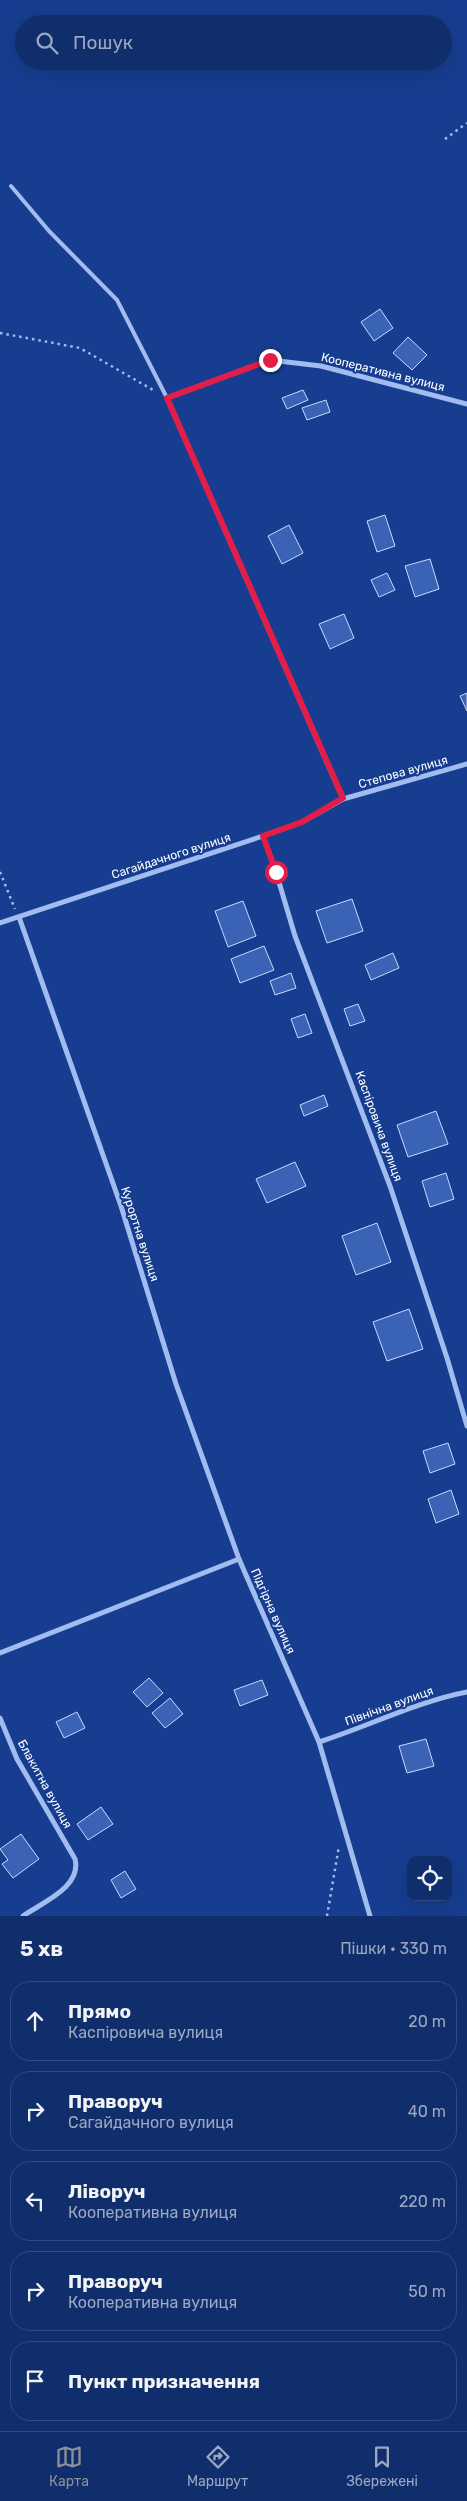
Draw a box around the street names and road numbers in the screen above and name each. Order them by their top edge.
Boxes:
street label: Кооперативна вулиця [320,350,446,394]
street label: Степова вулиця [357,753,449,791]
street label: Сагайдачного вулиця [110,830,232,882]
street label: Каспіровича вулиця [353,1069,405,1183]
street label: Курортна вулиця [118,1185,162,1283]
street label: Підгірна вулиця [248,1566,298,1656]
street label: Північна вулиця [343,1684,435,1728]
street label: Блакитна вулиця [15,1737,75,1831]

